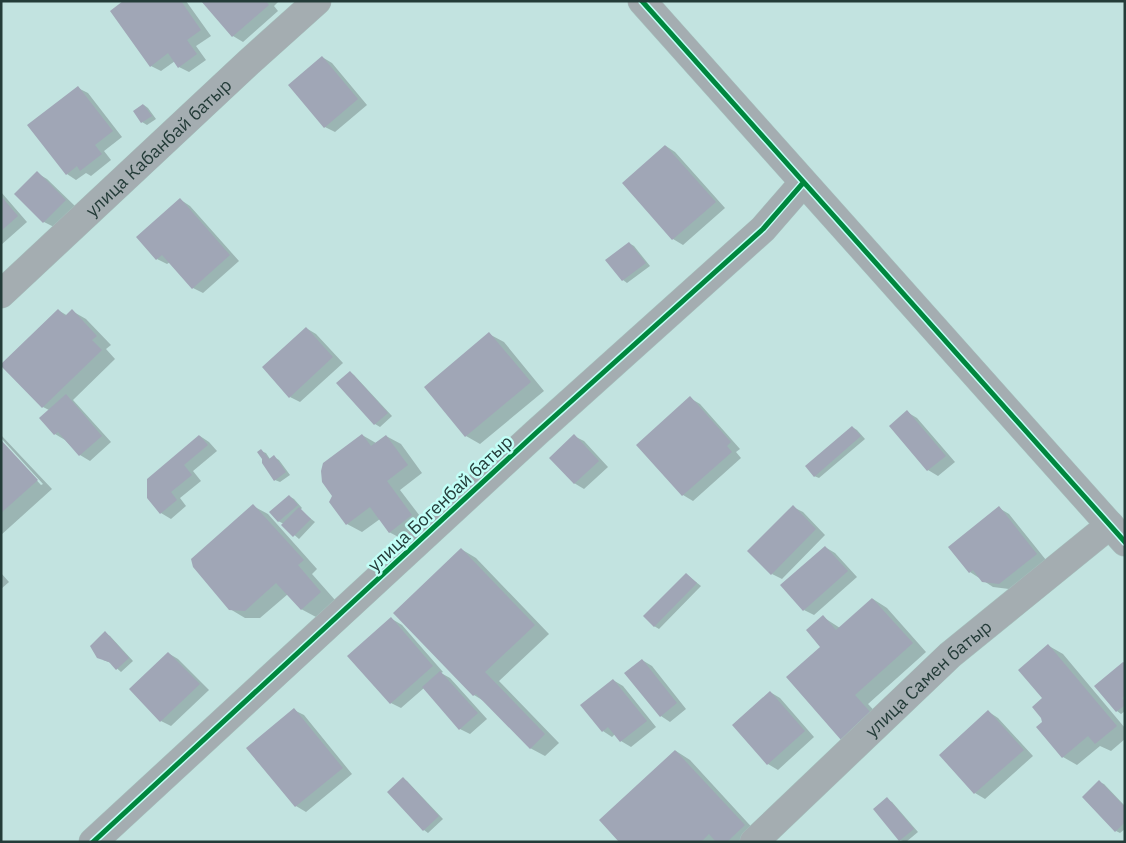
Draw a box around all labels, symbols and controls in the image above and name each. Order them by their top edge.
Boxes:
street label: улица Кабанбай батыр [80,73,236,221]
street label: улица Богенбай батыр [363,430,517,576]
street label: улица Самен батыр [860,615,996,742]

